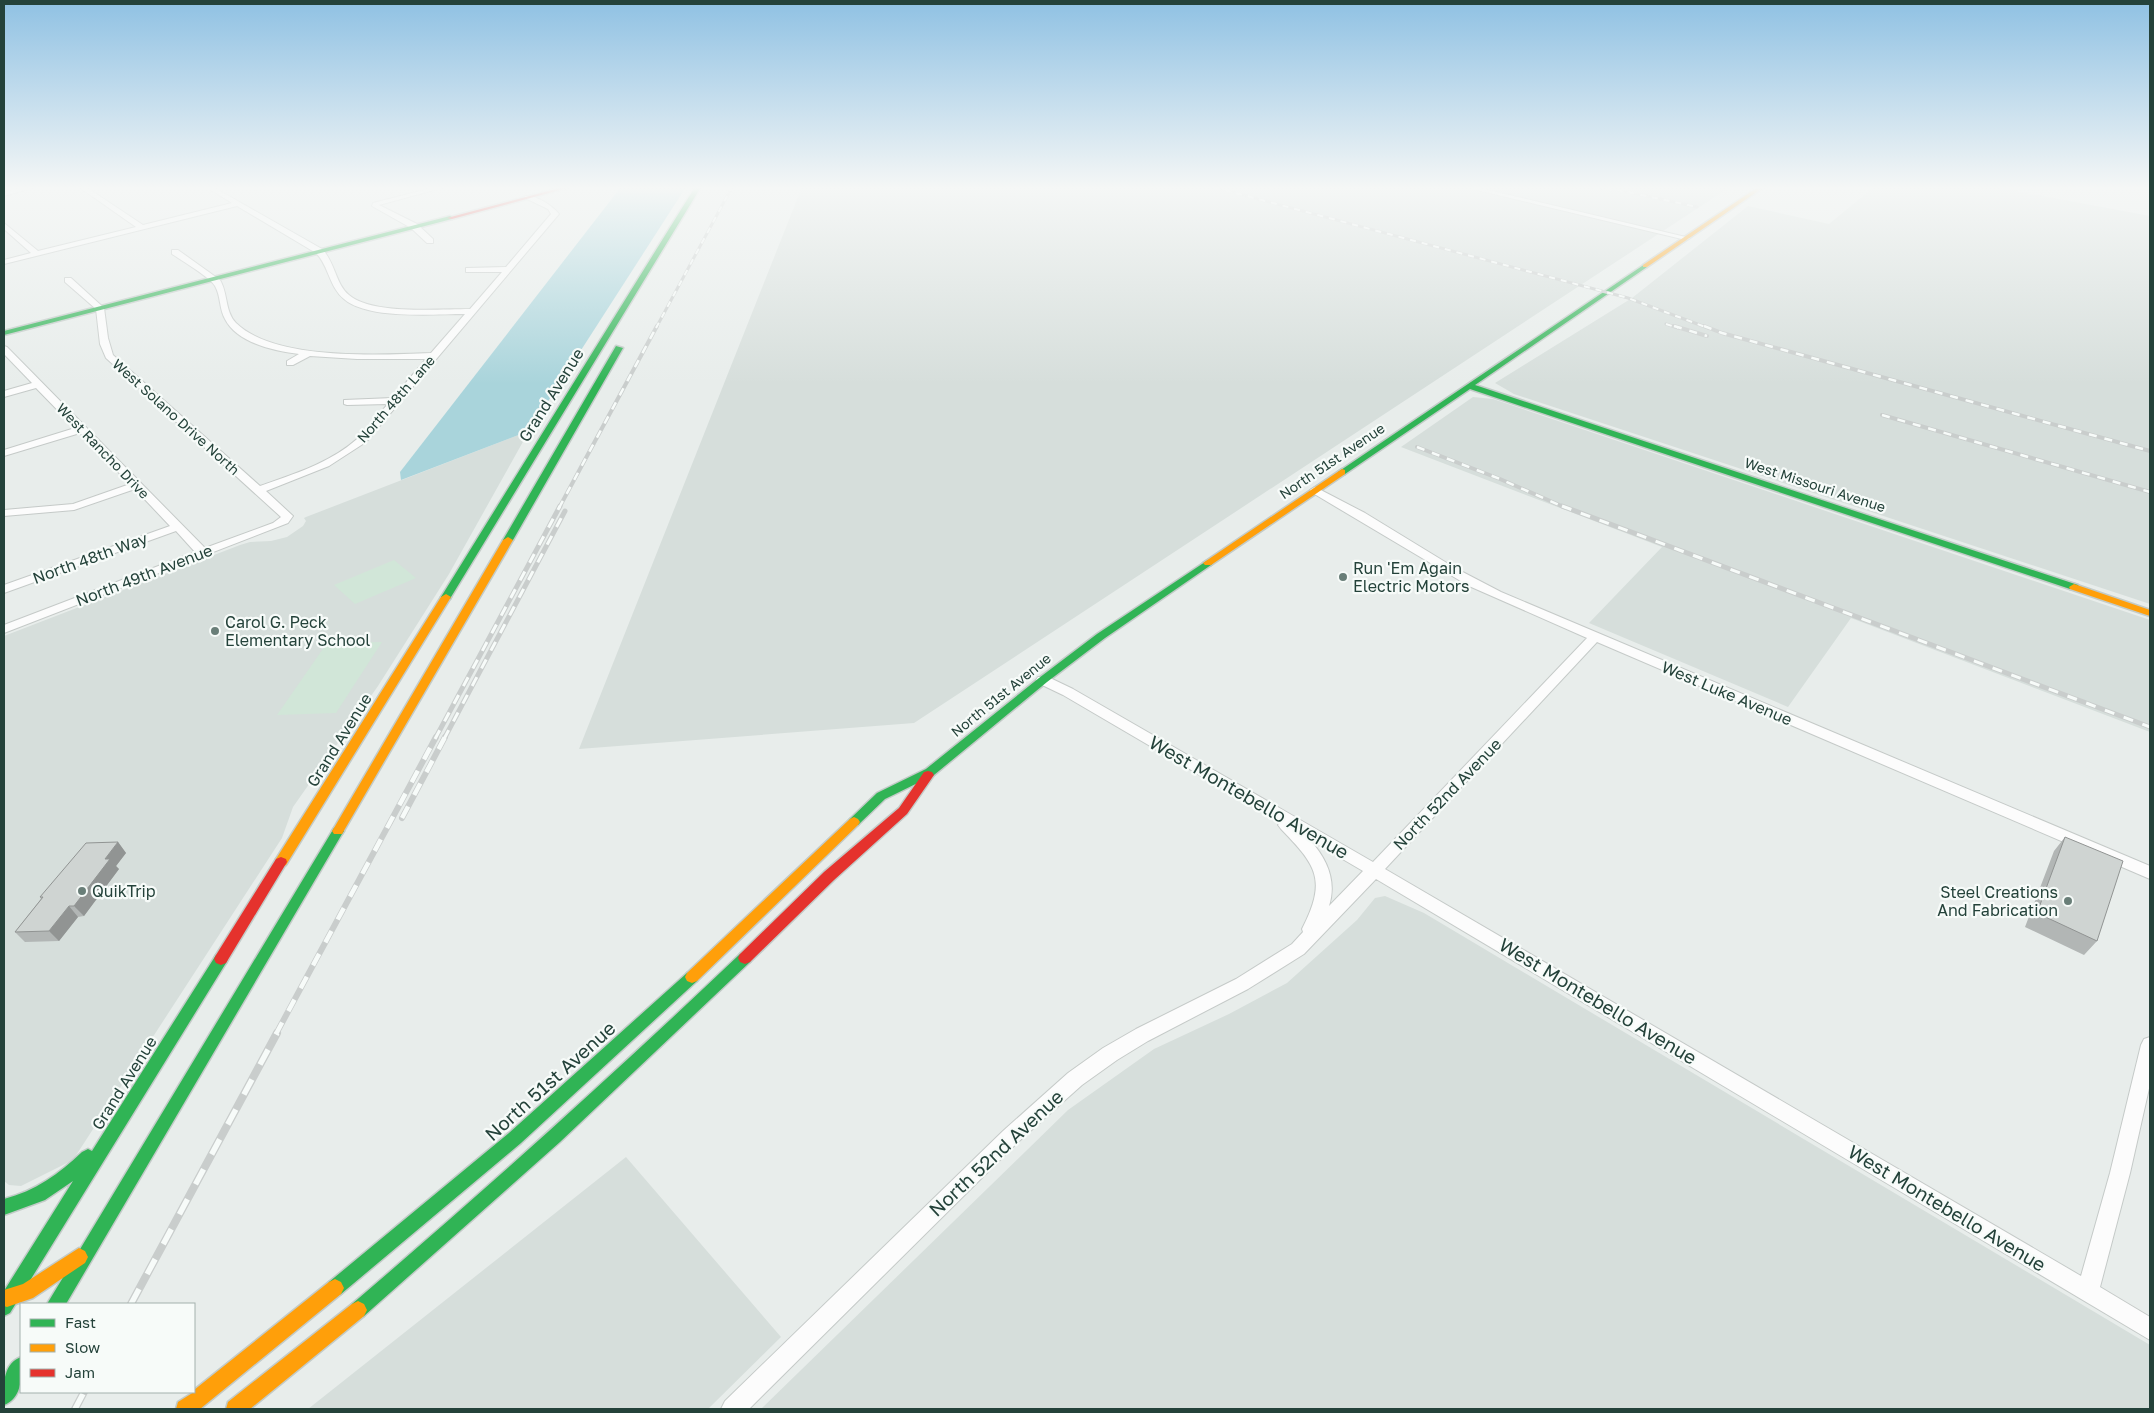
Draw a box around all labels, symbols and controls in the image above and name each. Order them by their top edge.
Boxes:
street label: Grand Avenue [514,345,588,445]
street label: North 48th Lane [353,352,438,446]
street label: West Solano Drive North [109,355,243,478]
street label: West Rancho Drive [53,399,153,502]
street label: North 51st Avenue [1276,419,1388,502]
street label: West Missouri Avenue [1743,454,1888,515]
street label: North 48th Way [30,528,150,588]
street label: North 49th Avenue [73,540,215,610]
place label: Run 'Em Again Electric Motors [1353,558,1469,596]
marker: Run 'Em Again Electric Motors [1337,571,1349,583]
place label: Carol G. Peck Elementary School [225,612,370,650]
marker: Carol G. Peck Elementary School [209,625,221,637]
street label: North 51st Avenue [947,649,1054,740]
street label: West Luke Avenue [1659,656,1795,730]
street label: Grand Avenue [302,690,376,790]
street label: West Montebello Avenue [1145,730,1353,863]
street label: North 52nd Avenue [1389,734,1505,854]
place label: QuikTrip [92,881,156,901]
place label: Steel Creations And Fabrication [1937,882,2058,920]
marker: QuikTrip [76,885,88,897]
marker: Steel Creations And Fabrication [2062,895,2074,907]
street label: West Montebello Avenue [1495,932,1701,1069]
street label: North 51st Avenue [480,1016,620,1145]
street label: Grand Avenue [87,1033,161,1133]
street label: North 52nd Avenue [924,1085,1067,1221]
street label: West Montebello Avenue [1844,1139,2050,1276]
legend [20,1303,195,1393]
text: Fast [65,1313,96,1331]
text: Slow [65,1338,100,1356]
text: Jam [65,1363,95,1381]

